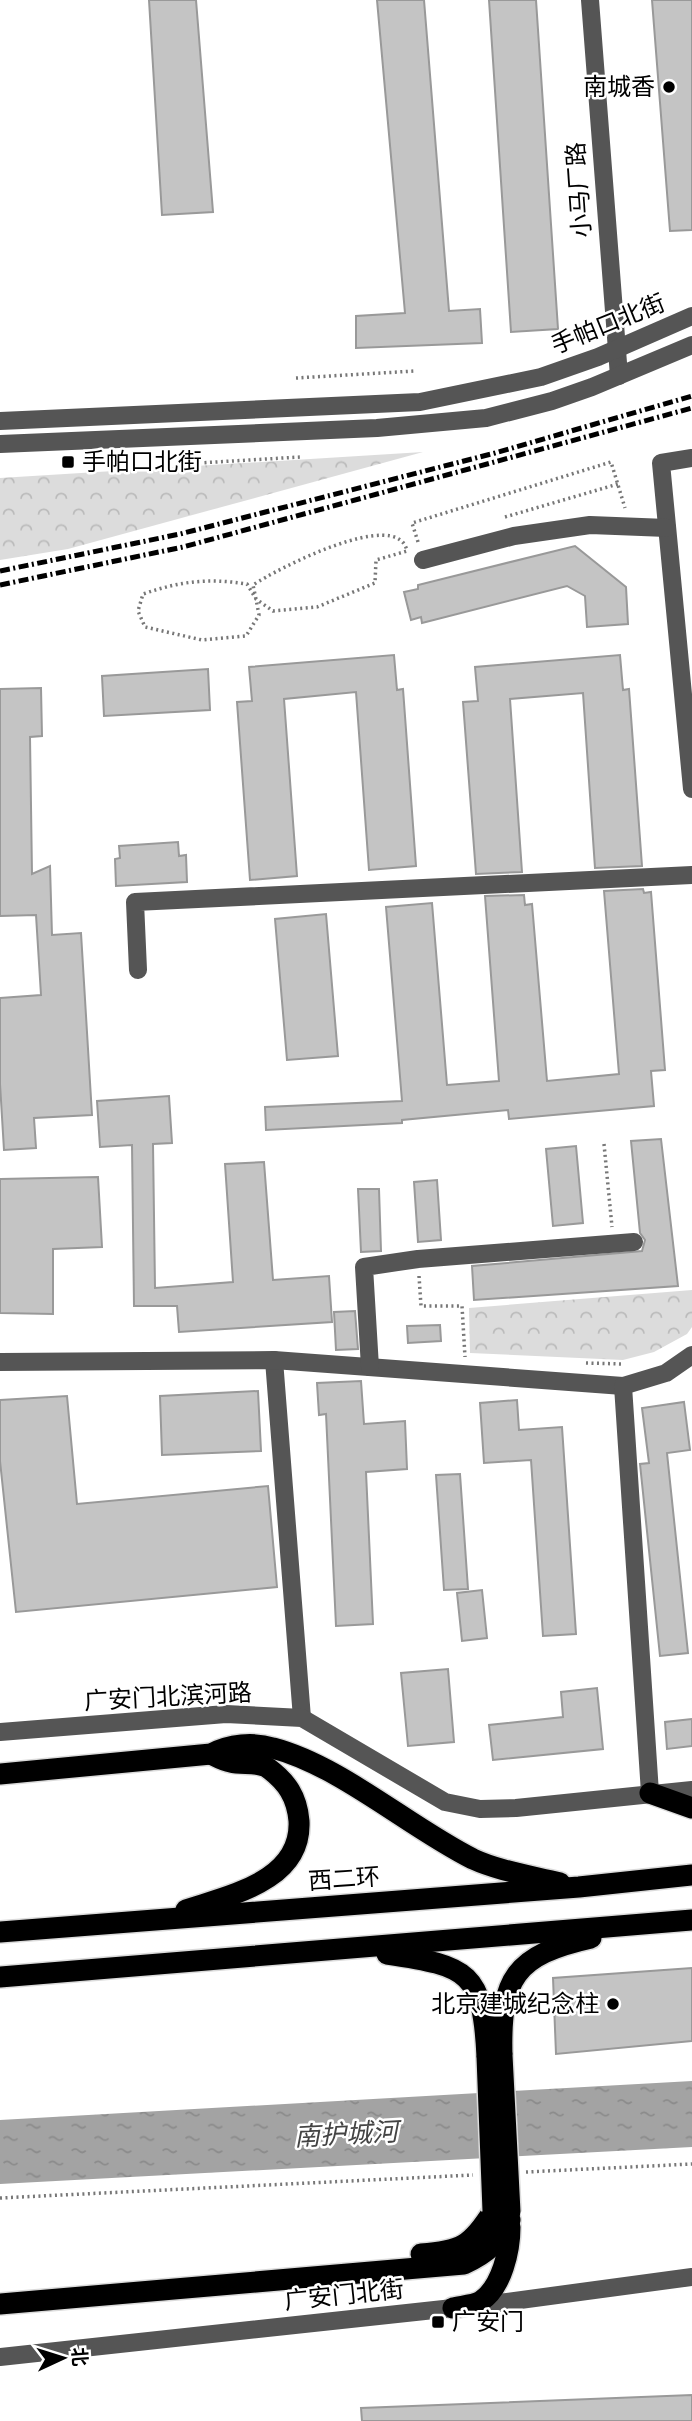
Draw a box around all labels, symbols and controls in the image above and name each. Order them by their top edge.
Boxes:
place label: 南城香 [583,72,655,102]
marker: 南城香 [661,79,677,95]
street label: 小马厂路 [561,141,597,239]
street label: 手帕口北街 [547,288,669,360]
place label: 手帕口北街 [82,447,202,477]
marker: 手帕口北街 [60,454,76,470]
street label: 广安门北滨河路 [83,1678,253,1716]
street label: 西二环 [307,1862,381,1896]
place label: 北京建城纪念柱 [431,1989,599,2019]
marker: 北京建城纪念柱 [605,1996,621,2012]
water label: 南护城河 [293,2116,404,2154]
street label: 广安门北街 [283,2274,405,2316]
place label: 广安门 [452,2307,524,2337]
marker: 广安门 [430,2314,446,2330]
north arrow [28,2323,98,2393]
text: 北 [66,2347,92,2367]

